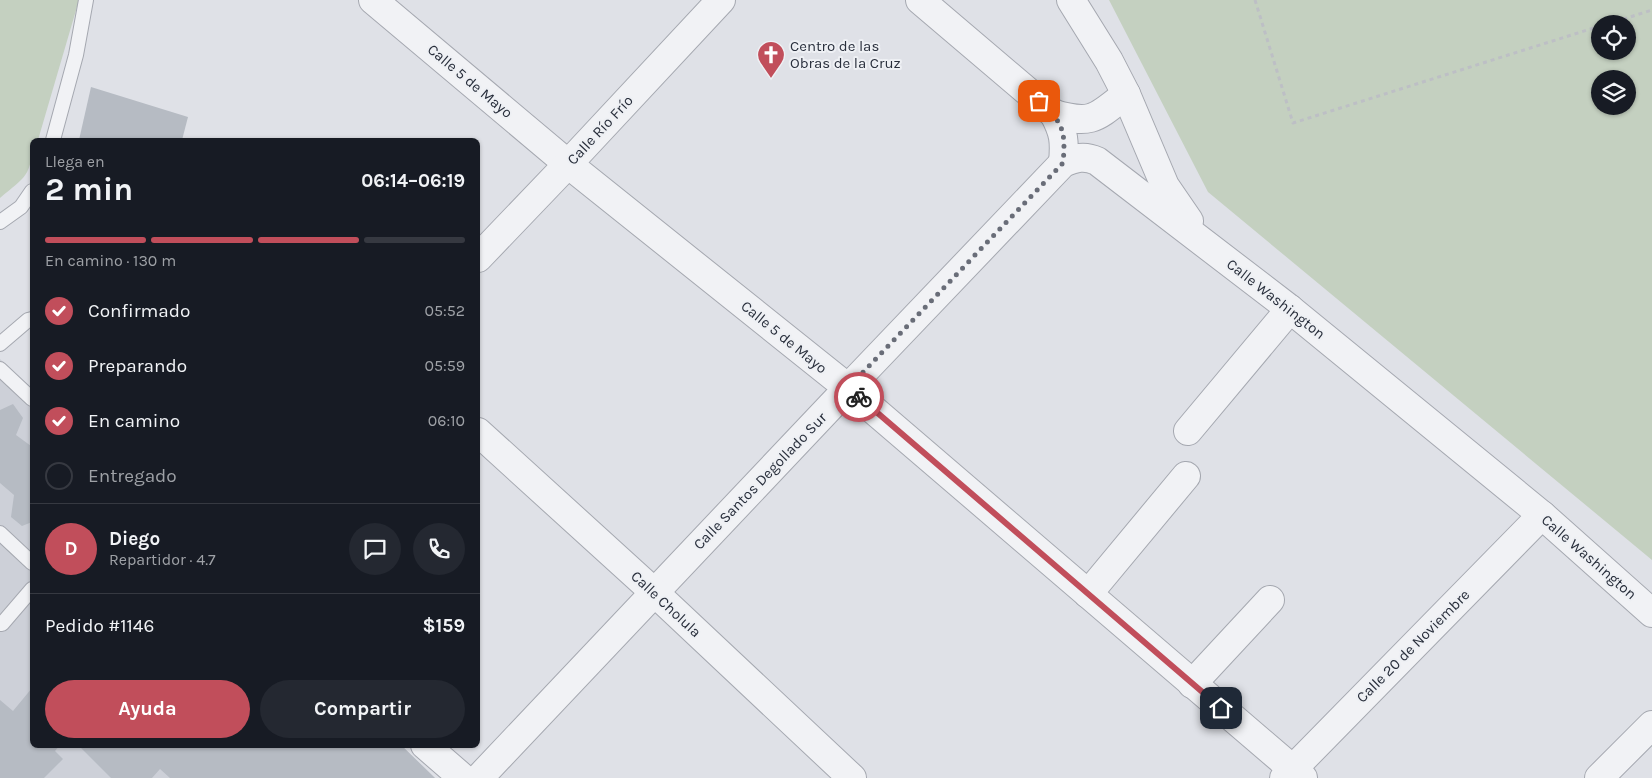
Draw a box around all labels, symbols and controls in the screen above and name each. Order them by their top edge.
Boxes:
map controls [1591,15,1636,115]
button: locate [1591,15,1636,60]
place label: Centro de las Obras de la Cruz [790,37,901,72]
street label: Calle 5 de Mayo [424,40,516,122]
church icon: Centro de las Obras de la Cruz [756,40,786,79]
button: layers [1591,70,1636,115]
pin [1018,80,1060,122]
icon: bag [1025,87,1053,115]
street label: Calle Río Frío [563,92,637,168]
text: Llega en [45,152,105,171]
text: 06:14–06:19 [361,170,465,192]
text: 2 min [45,171,133,208]
text: En camino · 130 m [45,251,176,270]
street label: Calle Washington [1223,255,1329,343]
icon: check [45,297,73,325]
street label: Calle 5 de Mayo [737,297,831,377]
text: Confirmado [88,300,190,322]
text: 05:52 [424,301,465,320]
icon: check [45,352,73,380]
text: Preparando [88,355,187,377]
text: 05:59 [424,356,465,375]
courier [834,372,884,422]
icon: bike [845,383,873,411]
icon: check [45,407,73,435]
street label: Calle Santos Degollado Sur [690,408,831,553]
text: En camino [88,410,180,432]
text: 06:10 [428,411,465,430]
text: Entregado [88,465,177,487]
street label: Calle Washington [1538,511,1640,603]
button: chat [349,523,401,575]
button: phone [413,523,465,575]
text: Diego [109,528,160,550]
text: D [64,538,78,560]
text: Repartidor · 4.7 [109,550,216,569]
street label: Calle Cholula [627,567,705,641]
street label: Calle 20 de Noviembre [1353,586,1473,706]
text: Pedido #1146 [45,615,154,637]
text: $159 [422,615,465,637]
button: Ayuda [45,680,250,738]
button: Compartir [260,680,465,738]
pin [1200,687,1242,729]
icon: home [1207,694,1235,722]

